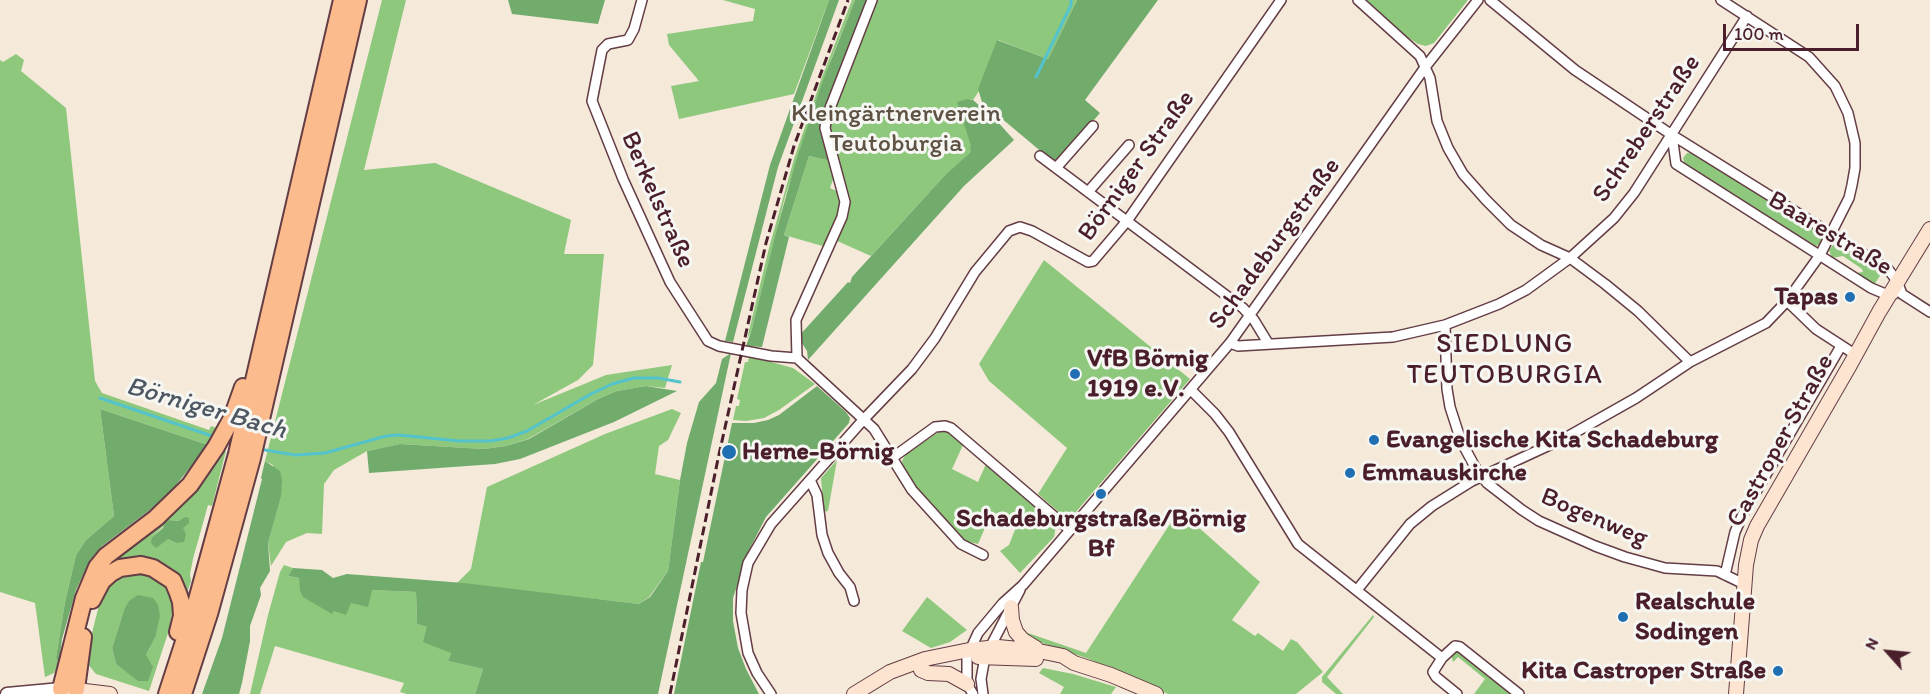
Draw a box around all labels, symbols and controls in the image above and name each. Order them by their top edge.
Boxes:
scale bar [1726,12,1862,50]
text: 100 m [1734,23,1784,45]
street label: Schreberstraße [1586,49,1708,209]
street label: Börniger Straße [1072,84,1202,248]
park label: Kleingärtnerverein Teutoburgia [791,98,1001,160]
street label: Berkelstraße [613,127,701,273]
street label: Schadeburgstraße [1202,152,1348,336]
street label: Baarestraße [1762,185,1898,283]
place label: Tapas [1774,281,1838,313]
marker: Tapas [1843,290,1857,304]
district label: SIEDLUNG TEUTOBURGIA [1408,329,1602,392]
place label: VfB Börnig 1919 e.V. [1087,343,1208,404]
street label: Castroper Straße [1721,349,1841,533]
marker: VfB Börnig 1919 e.V. [1068,367,1082,381]
water label: Börniger Bach [122,371,290,447]
place label: Evangelische Kita Schadeburg [1386,424,1718,456]
marker: Evangelische Kita Schadeburg [1367,433,1381,447]
place label: Herne-Börnig [742,436,894,468]
marker: Herne-Börnig [720,443,738,461]
place label: Emmauskirche [1362,457,1527,489]
marker: Emmauskirche [1343,466,1357,480]
street label: Bogenweg [1536,482,1652,554]
marker: Schadeburgstraße/Börnig Bf [1094,487,1108,501]
place label: Schadeburgstraße/Börnig Bf [956,503,1246,564]
place label: Realschule Sodingen [1635,586,1755,648]
marker: Realschule Sodingen [1616,610,1630,624]
north arrow [1858,622,1918,682]
text: N [1861,634,1882,653]
place label: Kita Castroper Straße [1521,655,1766,687]
marker: Kita Castroper Straße [1771,664,1785,678]

